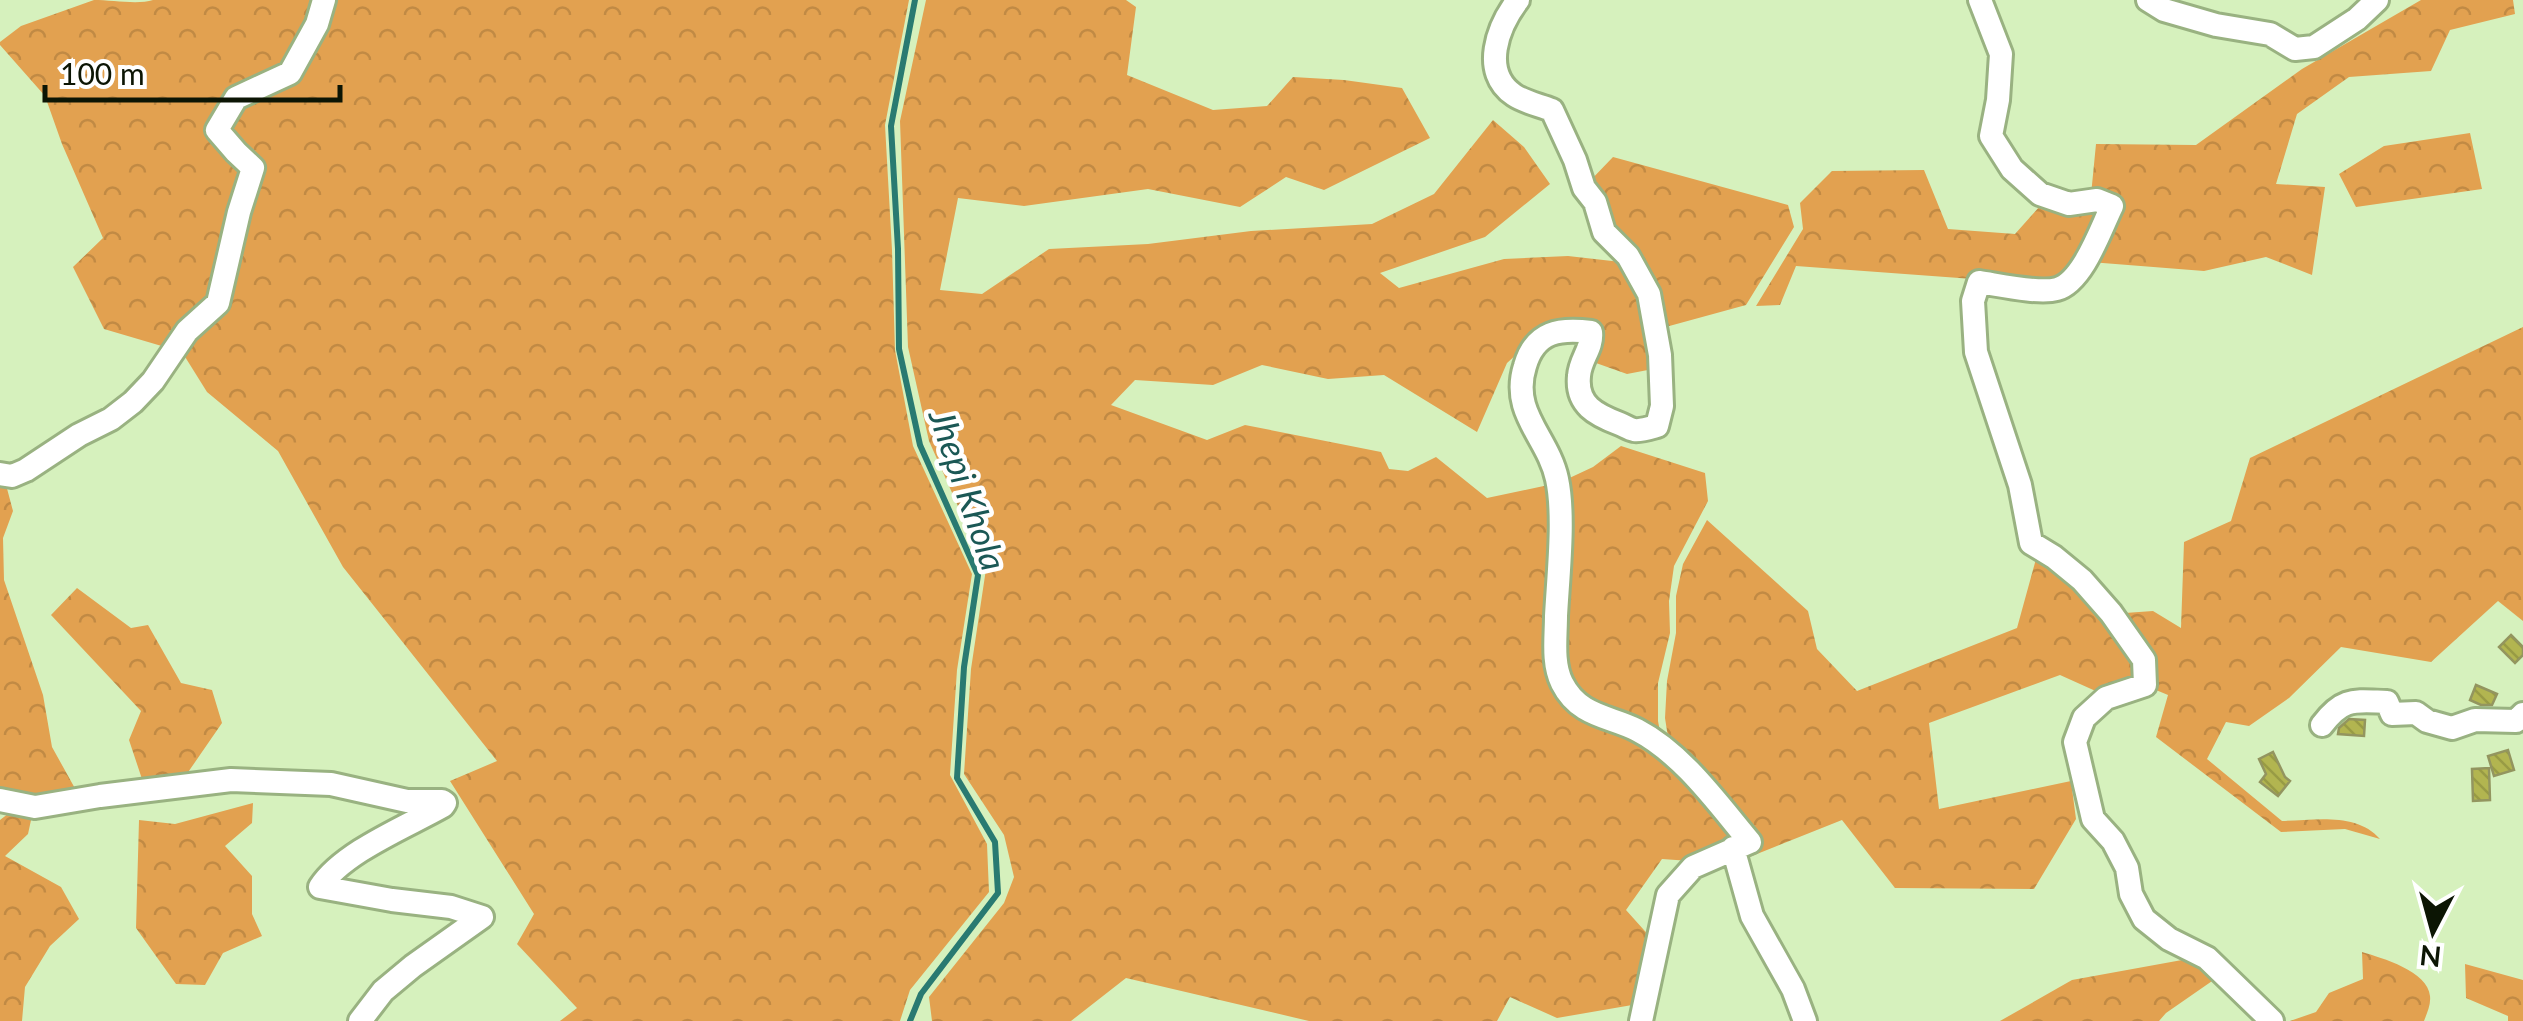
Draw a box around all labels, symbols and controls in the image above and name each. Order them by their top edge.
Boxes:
scale bar [45,40,340,102]
text: 100 m [60,55,145,91]
water label: Jhepi Khola [921,402,1016,576]
north arrow [2383,881,2483,981]
text: N [2418,939,2443,975]

